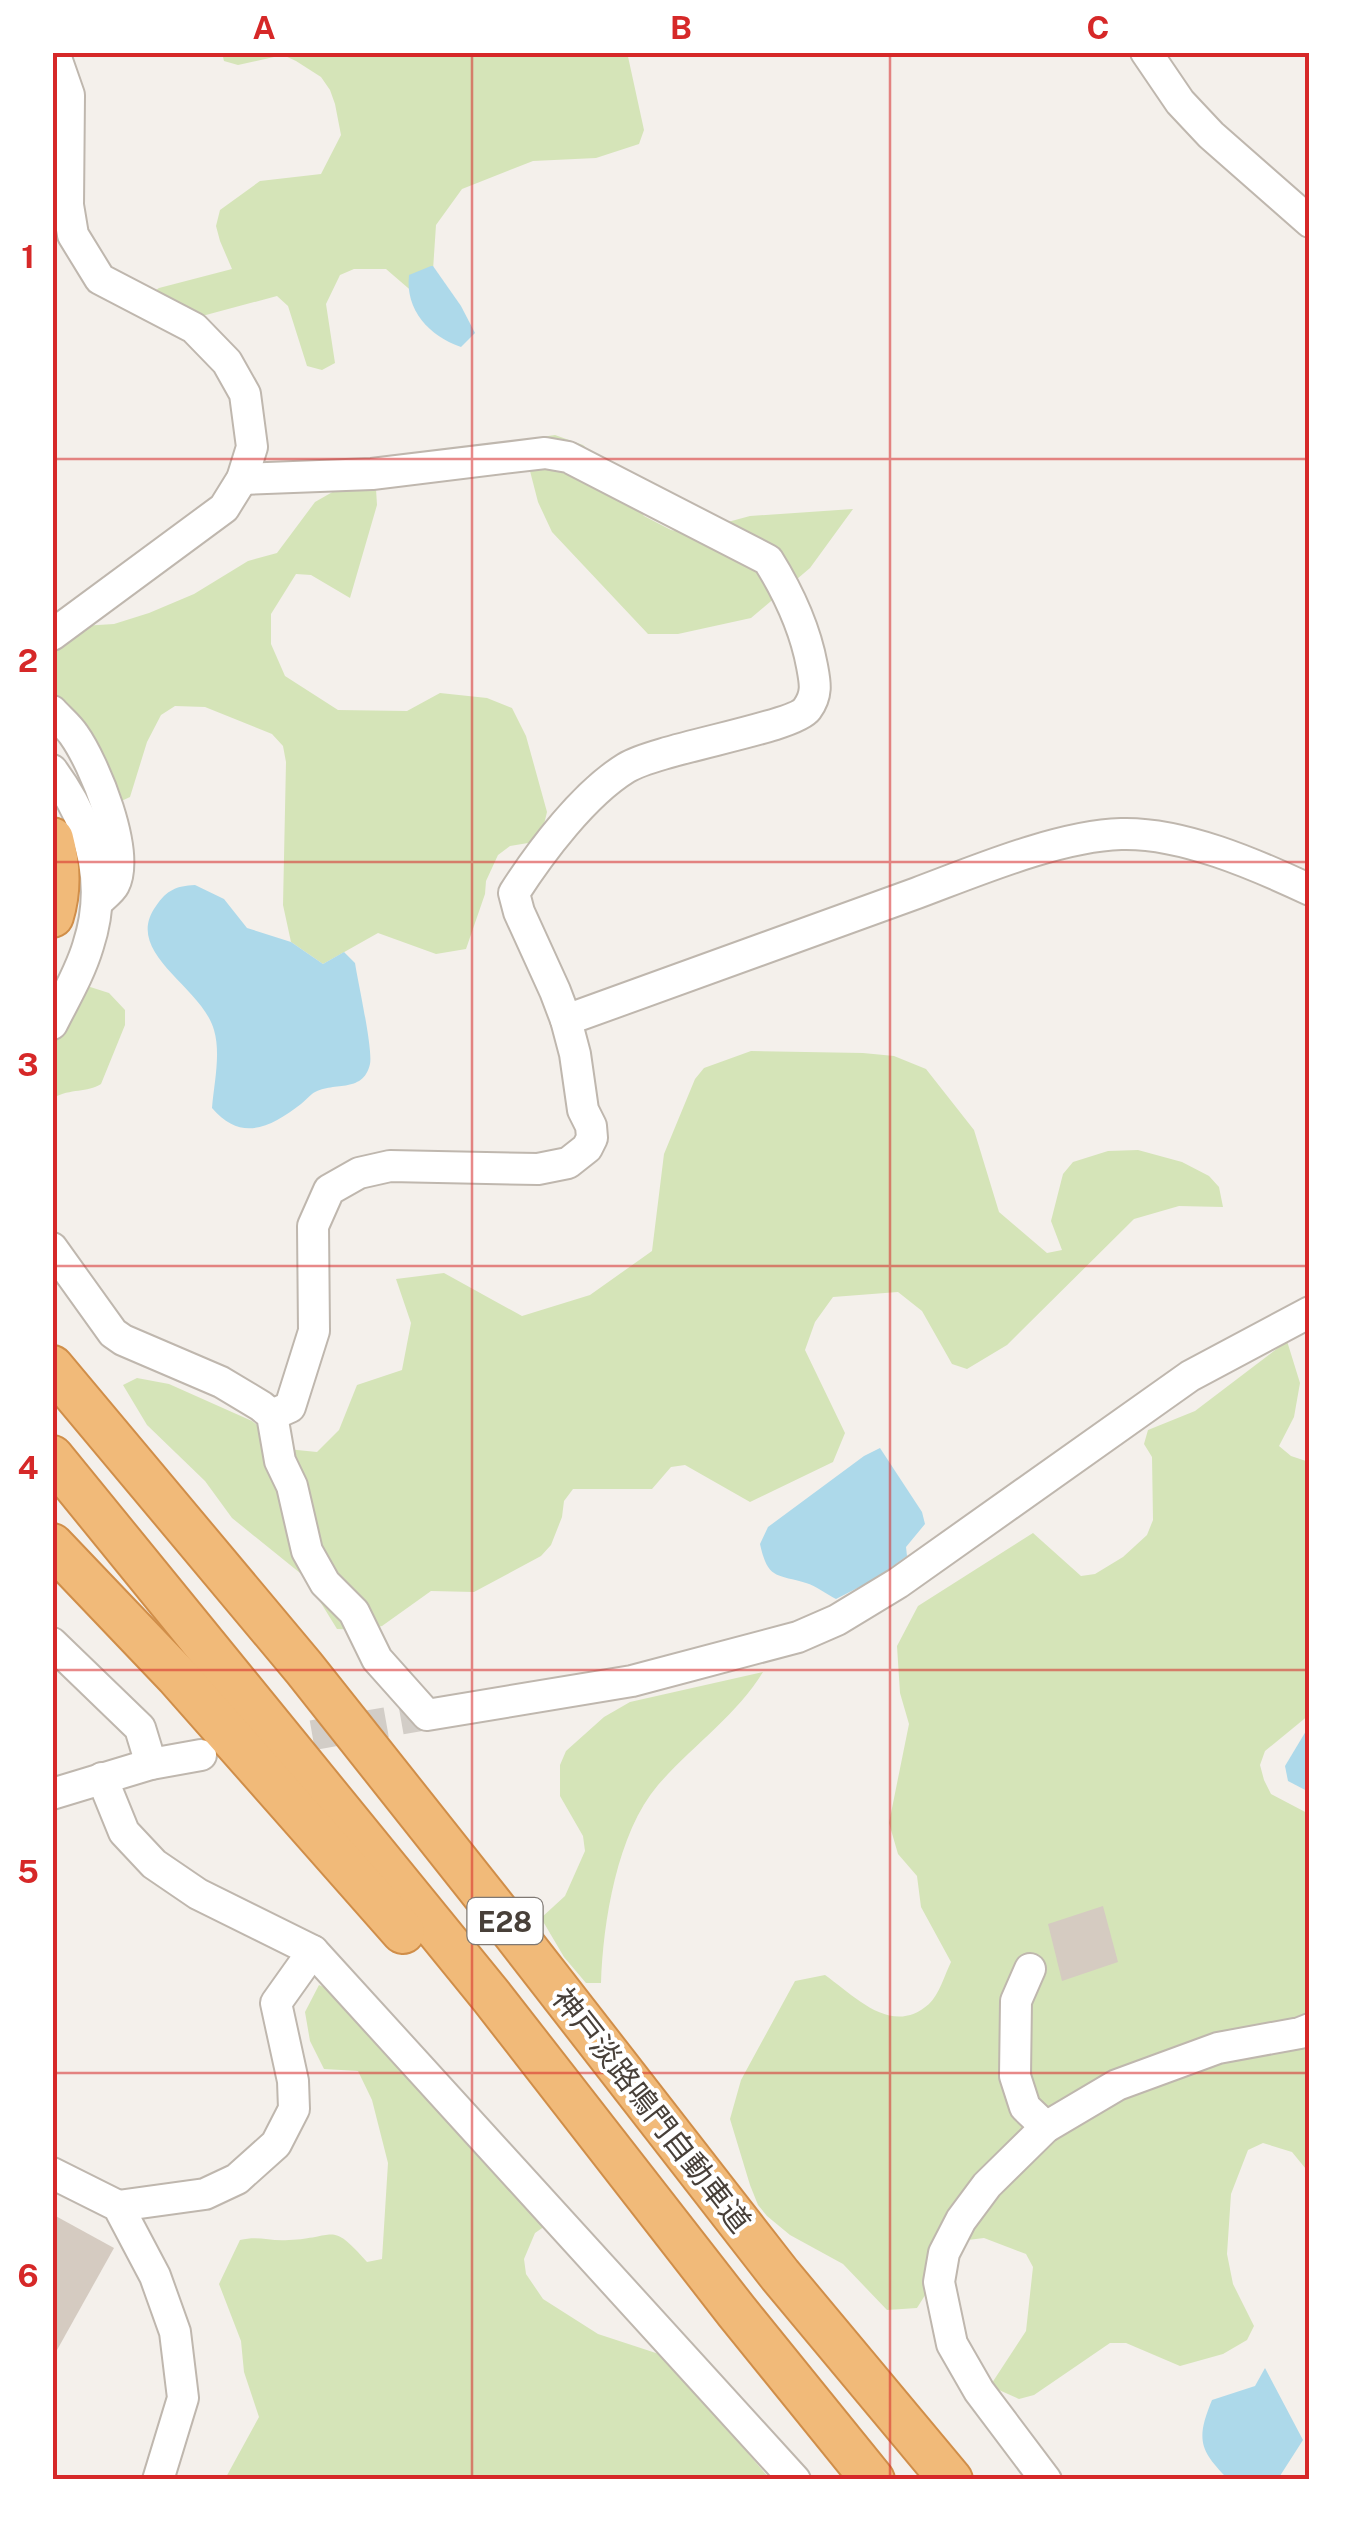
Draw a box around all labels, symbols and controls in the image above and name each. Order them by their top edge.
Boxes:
text: A [252,9,276,46]
text: B [670,9,692,46]
text: C [1087,9,1109,46]
text: 1 [21,238,35,275]
text: 2 [18,642,38,679]
text: 3 [17,1046,39,1083]
text: 4 [18,1449,39,1486]
text: 5 [17,1853,39,1890]
road number: E28 [468,1898,542,1944]
street label: 神戸淡路鳴門自動車道 [545,1981,759,2239]
text: 6 [17,2257,39,2294]

